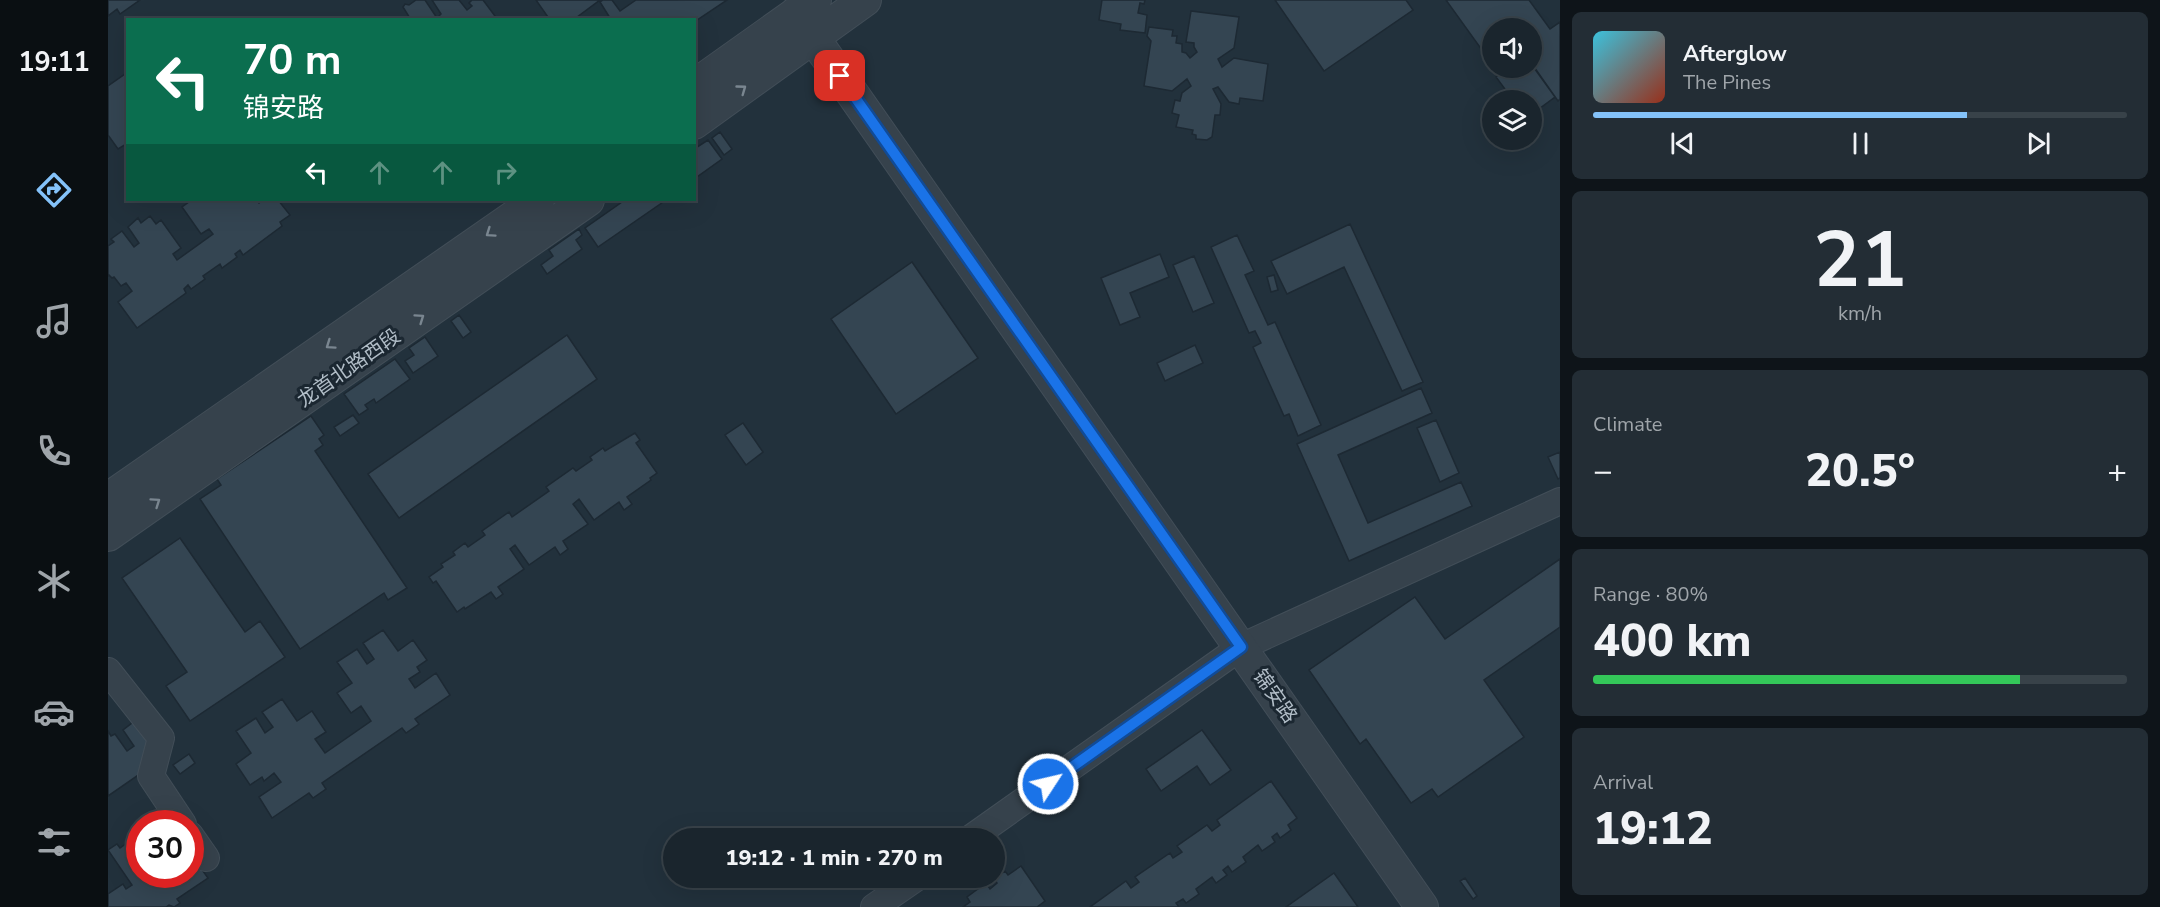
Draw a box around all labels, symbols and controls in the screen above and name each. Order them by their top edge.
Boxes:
map controls [1482,18,1542,150]
button: sound [1482,18,1542,78]
text: 70 m [243,32,342,89]
text: Afterglow [1683,39,1787,69]
icon: left [144,42,222,120]
text: 19:11 [18,44,90,81]
pin [814,50,865,101]
icon: arrive [823,59,856,92]
text: The Pines [1683,69,1771,96]
one-way arrow [735,85,746,96]
text: 锦安路 [243,90,324,127]
button: layers [1482,90,1542,150]
icon: previous [1666,127,1699,160]
icon: pause [1844,127,1877,160]
icon: next [2022,127,2055,160]
icon: left [300,156,333,189]
icon: ahead [363,156,396,189]
icon: ahead [426,156,459,189]
icon: right [489,156,522,189]
icon: directions [33,169,75,211]
text: 21 [1813,207,1907,314]
one-way arrow [486,226,497,237]
icon: music [33,300,75,342]
text: km/h [1838,300,1882,327]
one-way arrow [413,314,424,325]
street label: 龙首北路西段 [292,323,406,413]
one-way arrow [326,337,336,349]
text: Climate [1593,411,1662,438]
icon: phone [33,430,75,472]
text: 20.5° [1805,441,1915,502]
text: − [1593,449,1613,494]
text: + [2107,449,2127,494]
one-way arrow [149,498,160,509]
icon: climate [33,560,75,602]
text: Range · 80% [1593,581,1708,608]
text: 400 km [1593,611,1752,672]
street label: 锦安路 [1247,664,1303,728]
icon: car [33,691,75,733]
position arrow [1016,752,1080,816]
text: Arrival [1593,769,1653,796]
text: 19:12 [1593,799,1713,860]
speed limit sign: 30 [126,810,204,888]
icon: filters [33,821,75,863]
text: 19:12 · 1 min · 270 m [725,843,943,873]

